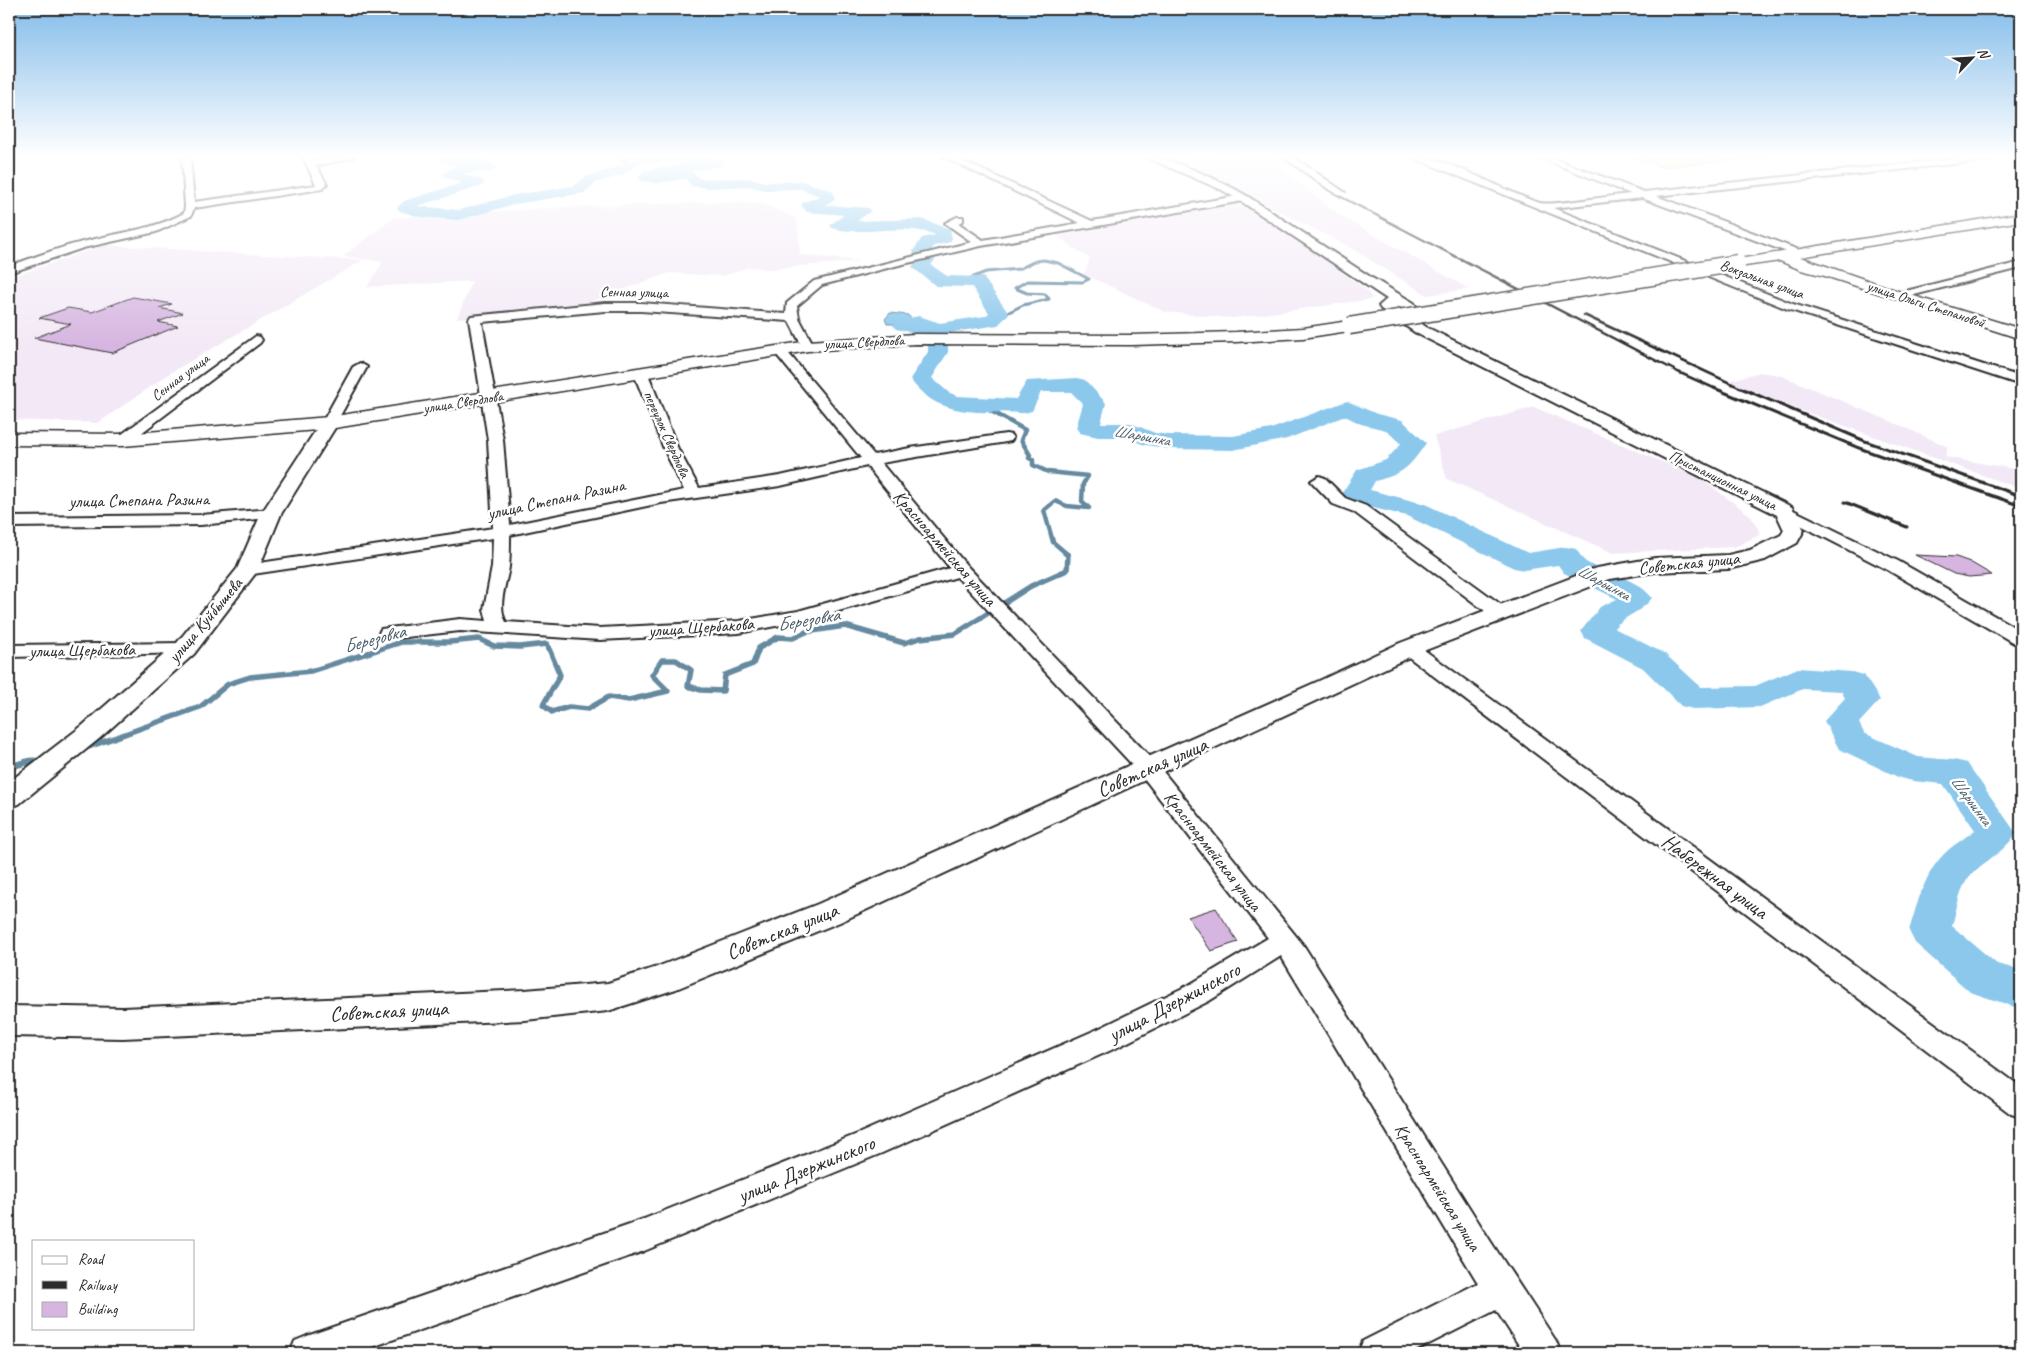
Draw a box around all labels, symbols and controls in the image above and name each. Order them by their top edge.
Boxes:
north arrow [1948,32,1998,82]
text: N [1974,45,1994,62]
street label: Вокзальная улица [1717,255,1808,304]
street label: улица Ольги Степановой [1863,276,1988,333]
street label: Сенная улица [600,282,670,303]
street label: улица Свердлова [822,331,906,354]
street label: Сенная улица [147,348,215,405]
street label: улица Свердлова [421,387,506,418]
street label: переулок Свердлова [639,388,695,482]
water label: Шарьинка [1112,421,1174,451]
street label: Пристанционная улица [1666,446,1782,516]
street label: улица Степана Разина [484,473,628,525]
street label: Красноармейская улица [889,486,1002,612]
street label: улица Степана Разина [68,488,211,512]
street label: Советская улица [1637,547,1742,579]
water label: Шарьинка [1574,561,1635,606]
street label: улица Куйбышева [162,572,248,668]
water label: Березовка [775,602,843,637]
street label: улица Щербакова [646,612,756,642]
water label: Березовка [341,619,409,659]
street label: улица Щербакова [28,638,136,662]
street label: Советская улица [1093,730,1213,803]
water label: Шарьинка [1946,772,1998,831]
street label: Красноармейская улица [1159,787,1268,917]
street label: Набережная улица [1657,828,1774,925]
street label: Советская улица [722,896,843,965]
street label: улица Дзержинского [1102,956,1246,1049]
street label: Советская улица [329,995,451,1027]
street label: Красноармейская улица [1390,1119,1487,1256]
street label: улица Дзержинского [732,1129,880,1209]
legend [32,1240,195,1330]
text: Road [78,1250,105,1269]
text: Railway [78,1276,119,1295]
text: Building [78,1300,118,1319]

